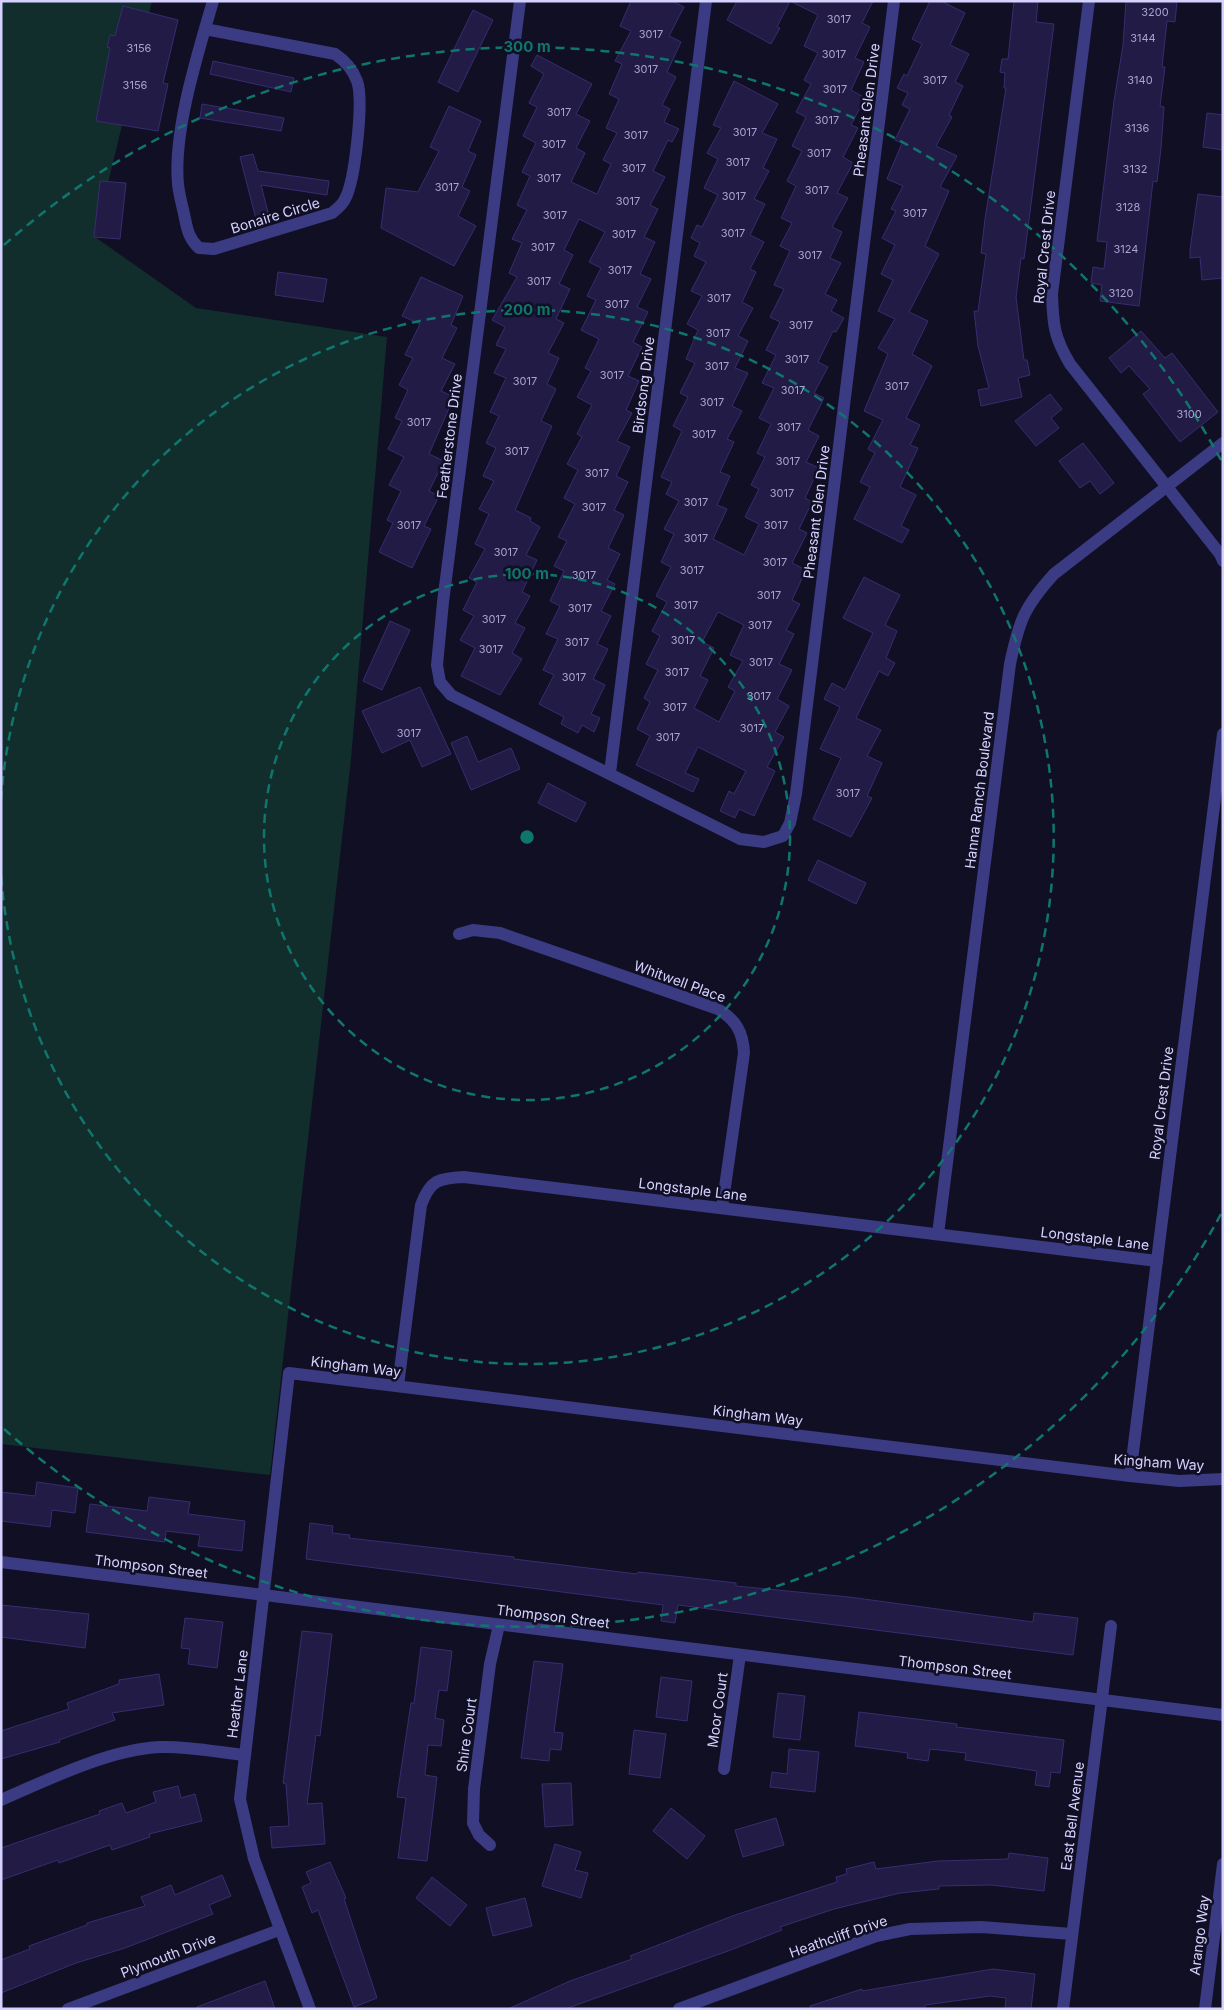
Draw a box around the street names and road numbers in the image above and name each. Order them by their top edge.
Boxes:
street label: Pheasant Glen Drive [849,42,883,178]
street label: Royal Crest Drive [1030,189,1058,305]
street label: Bonaire Circle [228,193,322,237]
street label: Birdsong Drive [629,336,657,434]
street label: Featherstone Drive [433,373,465,499]
street label: Pheasant Glen Drive [799,444,833,580]
street label: Hanna Ranch Boulevard [961,710,997,870]
street label: Whitwell Place [632,956,728,1006]
street label: Royal Crest Drive [1146,1045,1176,1161]
street label: Longstaple Lane [638,1174,748,1204]
street label: Longstaple Lane [1040,1223,1150,1253]
street label: Kingham Way [310,1352,402,1380]
street label: Kingham Way [712,1401,804,1429]
street label: Kingham Way [1113,1450,1205,1474]
street label: Thompson Street [93,1551,209,1581]
street label: Thompson Street [495,1601,611,1631]
street label: Heather Lane [223,1649,251,1739]
street label: Thompson Street [897,1652,1013,1682]
street label: Moor Court [703,1671,731,1749]
street label: Shire Court [452,1696,480,1773]
street label: East Bell Avenue [1057,1761,1087,1871]
street label: Arango Way [1186,1894,1212,1976]
street label: Heathcliff Drive [787,1911,889,1961]
street label: Plymouth Drive [118,1929,218,1981]

